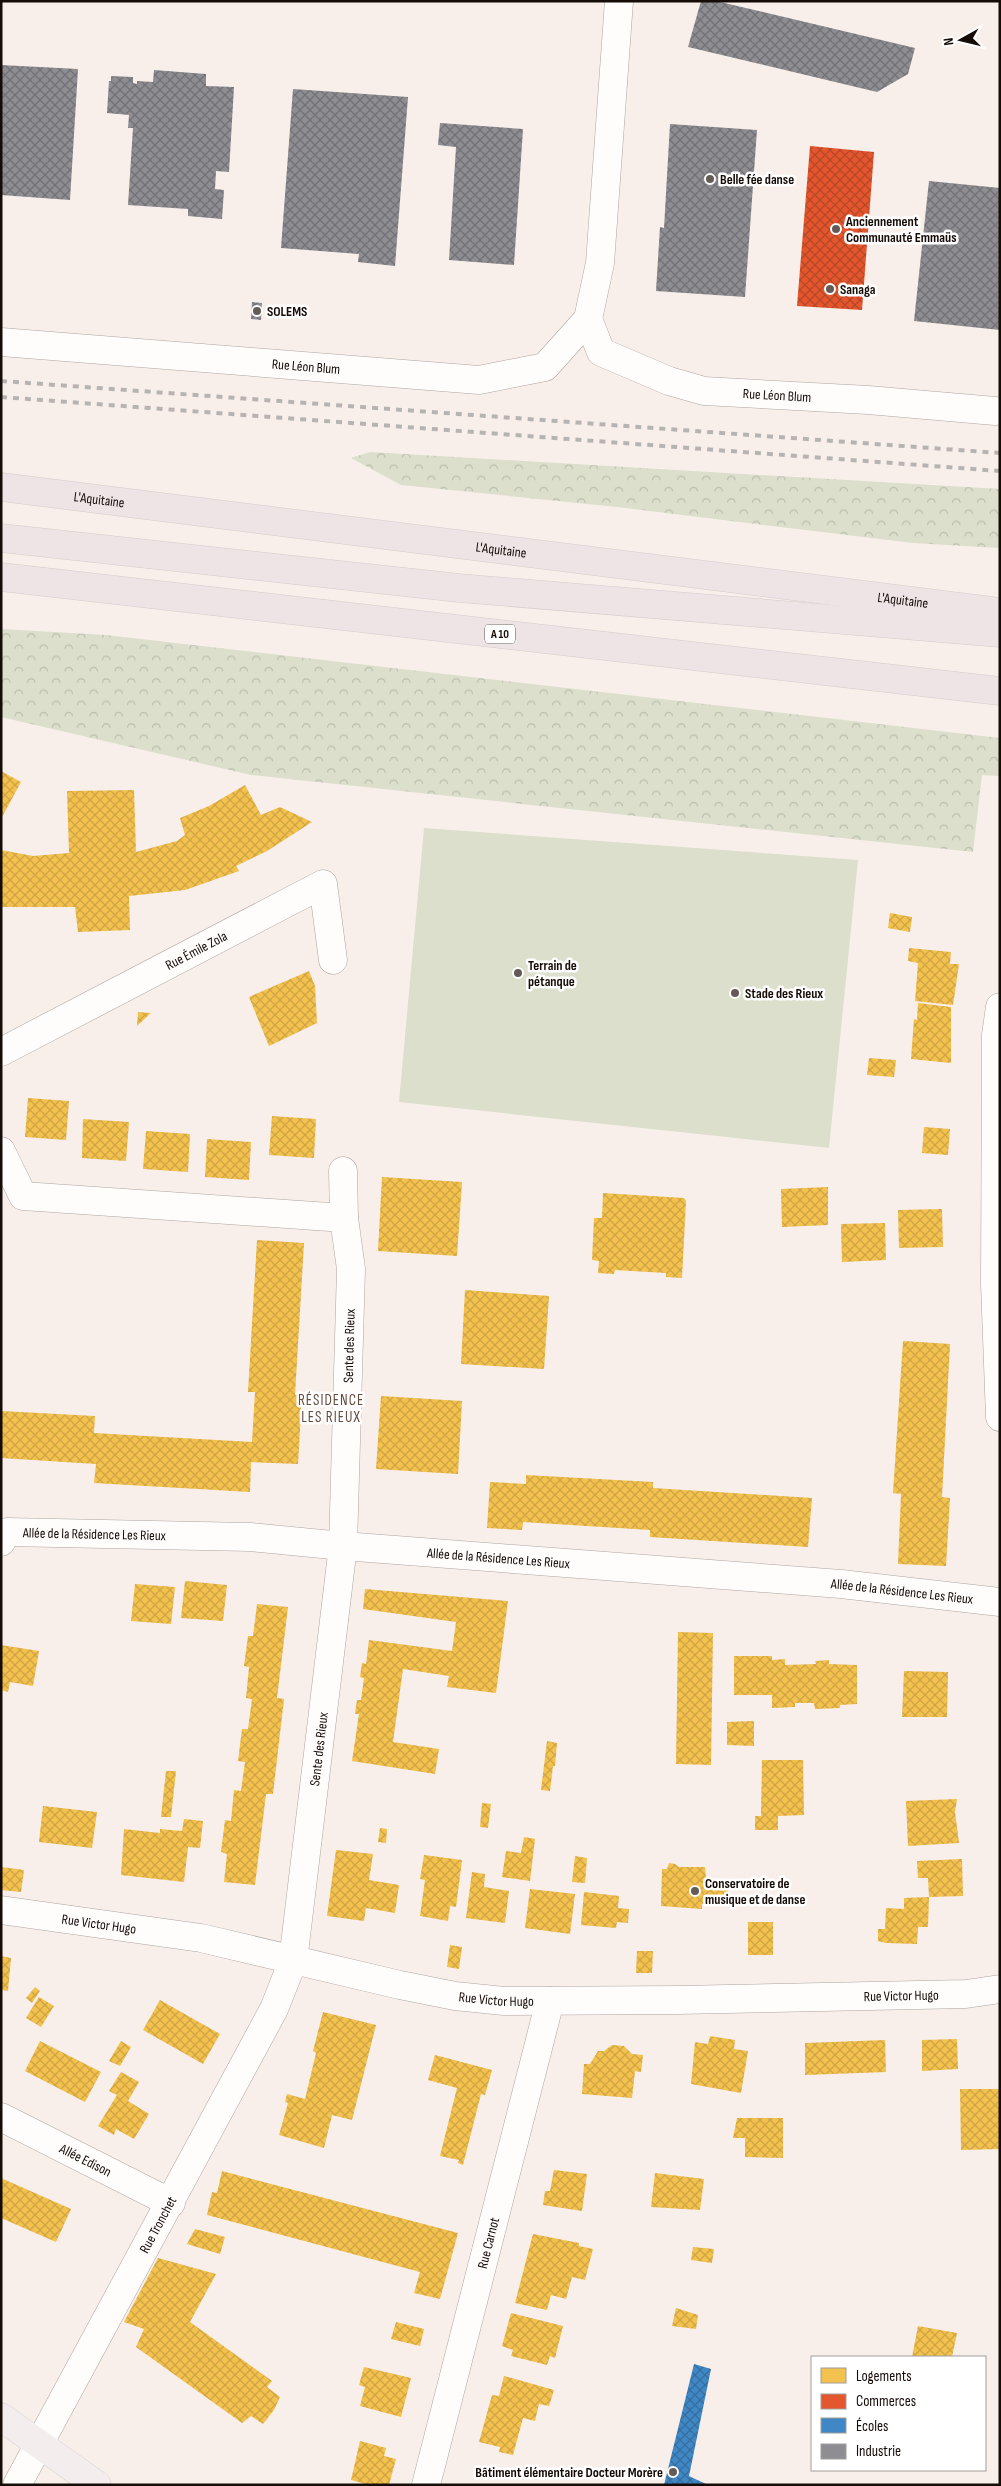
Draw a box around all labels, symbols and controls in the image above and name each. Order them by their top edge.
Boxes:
north arrow [936,15,986,65]
text: N [940,37,958,47]
place label: Belle fée danse [720,171,794,188]
marker: Belle fée danse [704,173,716,185]
place label: Anciennement Communauté Emmaüs [845,213,957,246]
marker: Anciennement Communauté Emmaüs [830,223,842,235]
place label: Sanaga [840,281,876,298]
marker: Sanaga [824,283,836,295]
place label: SOLEMS [267,303,307,320]
marker: SOLEMS [251,305,263,317]
street label: Rue Léon Blum [271,355,341,377]
street label: Rue Léon Blum [742,385,812,405]
street label: L'Aquitaine [73,488,126,511]
street label: L'Aquitaine [475,538,527,561]
street label: L'Aquitaine [877,588,929,611]
road number: A 10 [485,624,515,644]
street label: Rue Émile Zola [162,927,230,973]
place label: Terrain de pétanque [528,957,577,990]
marker: Terrain de pétanque [512,967,524,979]
place label: Stade des Rieux [745,985,823,1002]
marker: Stade des Rieux [729,987,741,999]
street label: Sente des Rieux [339,1307,358,1383]
district label: RÉSIDENCE LES RIEUX [298,1391,364,1427]
street label: Allée de la Résidence Les Rieux [22,1524,167,1544]
street label: Allée de la Résidence Les Rieux [425,1544,571,1572]
street label: Allée de la Résidence Les Rieux [829,1575,975,1607]
street label: Sente des Rieux [306,1710,332,1787]
place label: Conservatoire de musique et de danse [705,1875,805,1908]
marker: Conservatoire de musique et de danse [689,1885,701,1897]
street label: Rue Victor Hugo [61,1910,138,1937]
street label: Rue Victor Hugo [863,1986,939,2005]
street label: Rue Victor Hugo [458,1988,534,2010]
street label: Allée Edison [56,2139,115,2180]
street label: Rue Tronchet [135,2193,180,2256]
street label: Rue Carnot [473,2215,503,2270]
legend [811,2356,986,2471]
text: Logements [856,2367,912,2386]
text: Commerces [856,2392,916,2411]
text: Écoles [856,2417,888,2436]
text: Industrie [856,2442,901,2461]
place label: Bâtiment élémentaire Docteur Morère [475,2464,663,2481]
marker: Bâtiment élémentaire Docteur Morère [667,2466,679,2478]

